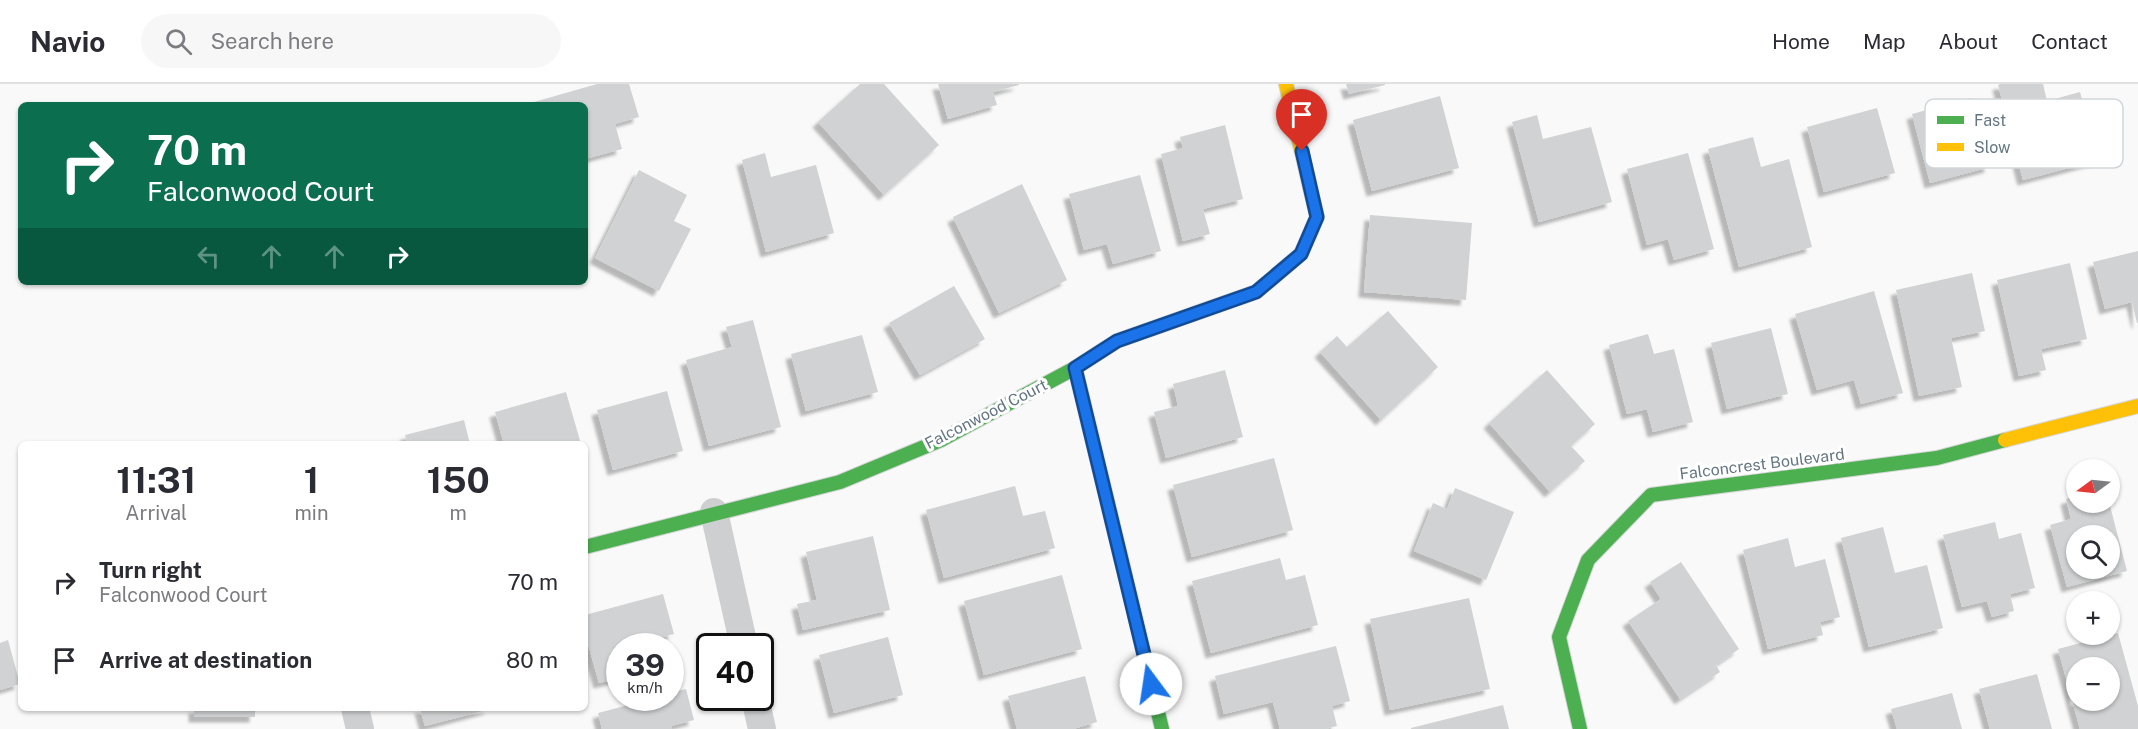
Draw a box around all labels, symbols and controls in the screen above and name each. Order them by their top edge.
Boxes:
search box [141,14,561,68]
text: Navio [30,25,105,58]
icon: search [162,25,195,58]
text: Search here [210,28,334,54]
text: Home [1772,29,1830,54]
text: Map [1863,29,1906,54]
text: About [1939,29,1998,54]
text: Contact [2031,29,2108,54]
pin [1276,89,1327,151]
icon: arrive [1285,98,1318,131]
legend [1925,99,2123,168]
text: Fast [1974,111,2006,130]
text: 70 m [147,125,247,174]
icon: right [48,126,126,204]
text: Slow [1974,138,2011,157]
text: Falconwood Court [147,175,374,207]
icon: left [192,240,225,273]
icon: ahead [255,240,288,273]
icon: ahead [318,240,351,273]
icon: right [381,240,414,273]
street label: Falconwood Court [922,375,1050,453]
street label: Falconcrest Boulevard [1678,444,1846,484]
text: 11:31 [116,459,196,501]
text: 1 [304,459,319,501]
text: 150 [427,459,490,501]
north arrow [2066,459,2120,513]
map controls [2066,459,2120,711]
text: Arrival [125,501,187,525]
text: min [295,501,328,525]
text: m [450,501,467,525]
button: search [2066,525,2120,579]
text: Turn right [99,557,202,583]
icon: right [48,566,81,599]
text: 70 m [507,569,558,595]
text: Falconwood Court [99,583,268,607]
button: + [2066,591,2120,645]
speed limit sign: 40 [696,633,774,711]
icon: arrive [48,644,81,677]
text: Arrive at destination [99,647,312,673]
text: 80 m [506,647,558,673]
text: 39 [625,647,665,683]
position arrow [1119,652,1183,716]
button: − [2066,657,2120,711]
text: km/h [627,679,663,696]

